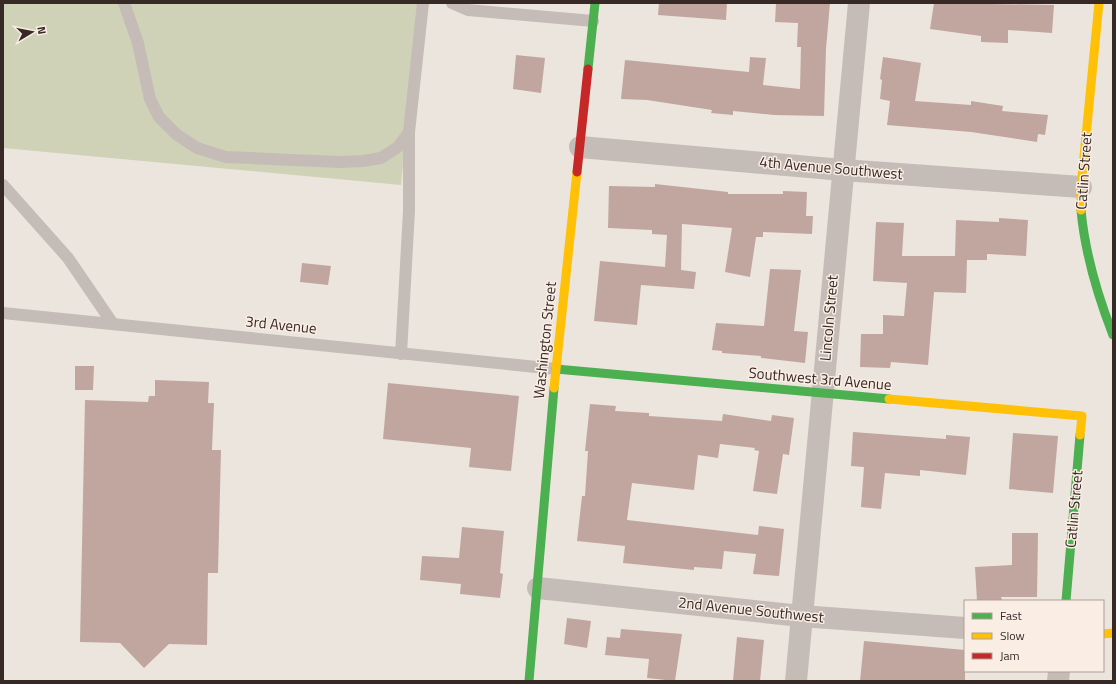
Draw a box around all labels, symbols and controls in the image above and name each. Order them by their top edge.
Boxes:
north arrow [12,12,52,52]
text: N [33,25,50,35]
street label: Catlin Street [1069,131,1098,211]
street label: 4th Avenue Southwest [758,150,904,185]
street label: Lincoln Street [813,273,844,362]
street label: Washington Street [527,279,562,400]
street label: 3rd Avenue [244,309,318,340]
street label: Southwest 3rd Avenue [748,361,892,396]
street label: Catlin Street [1059,469,1088,549]
street label: 2nd Avenue Southwest [677,590,826,629]
legend [964,600,1104,672]
text: Fast [1000,606,1023,625]
text: Slow [1000,626,1025,645]
text: Jam [1000,646,1020,665]

